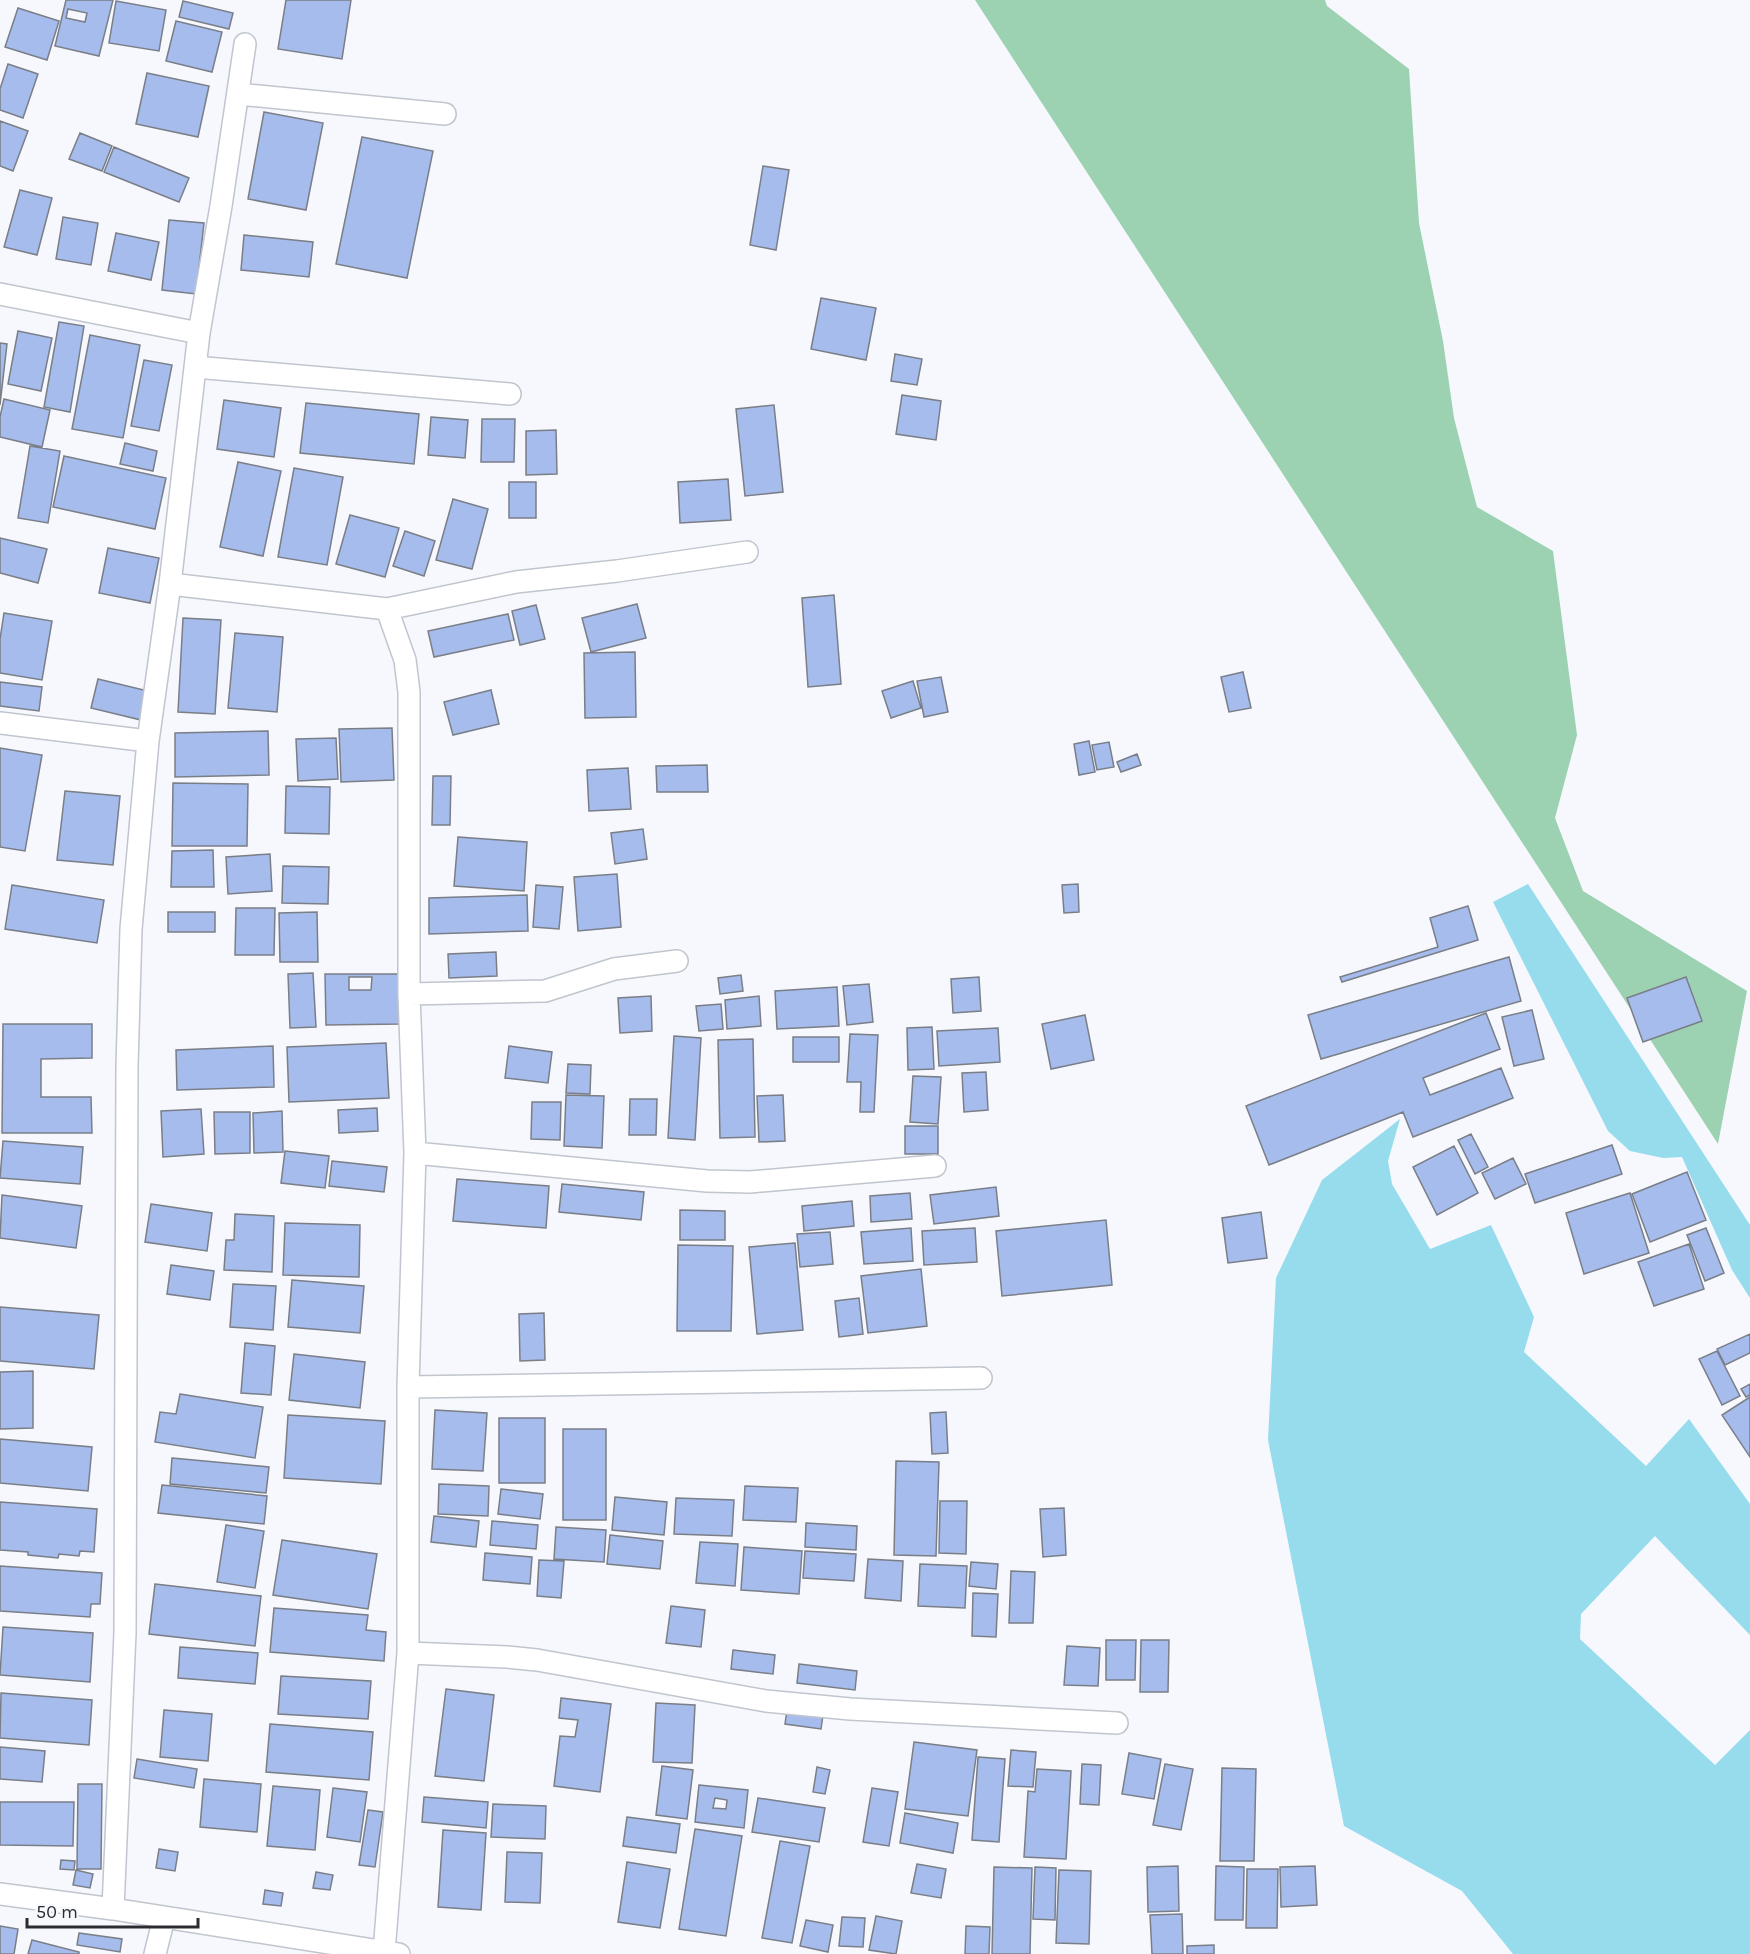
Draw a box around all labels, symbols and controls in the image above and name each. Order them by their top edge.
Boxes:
scale bar [27,1891,198,1929]
text: 50 m [36,1901,78,1923]

